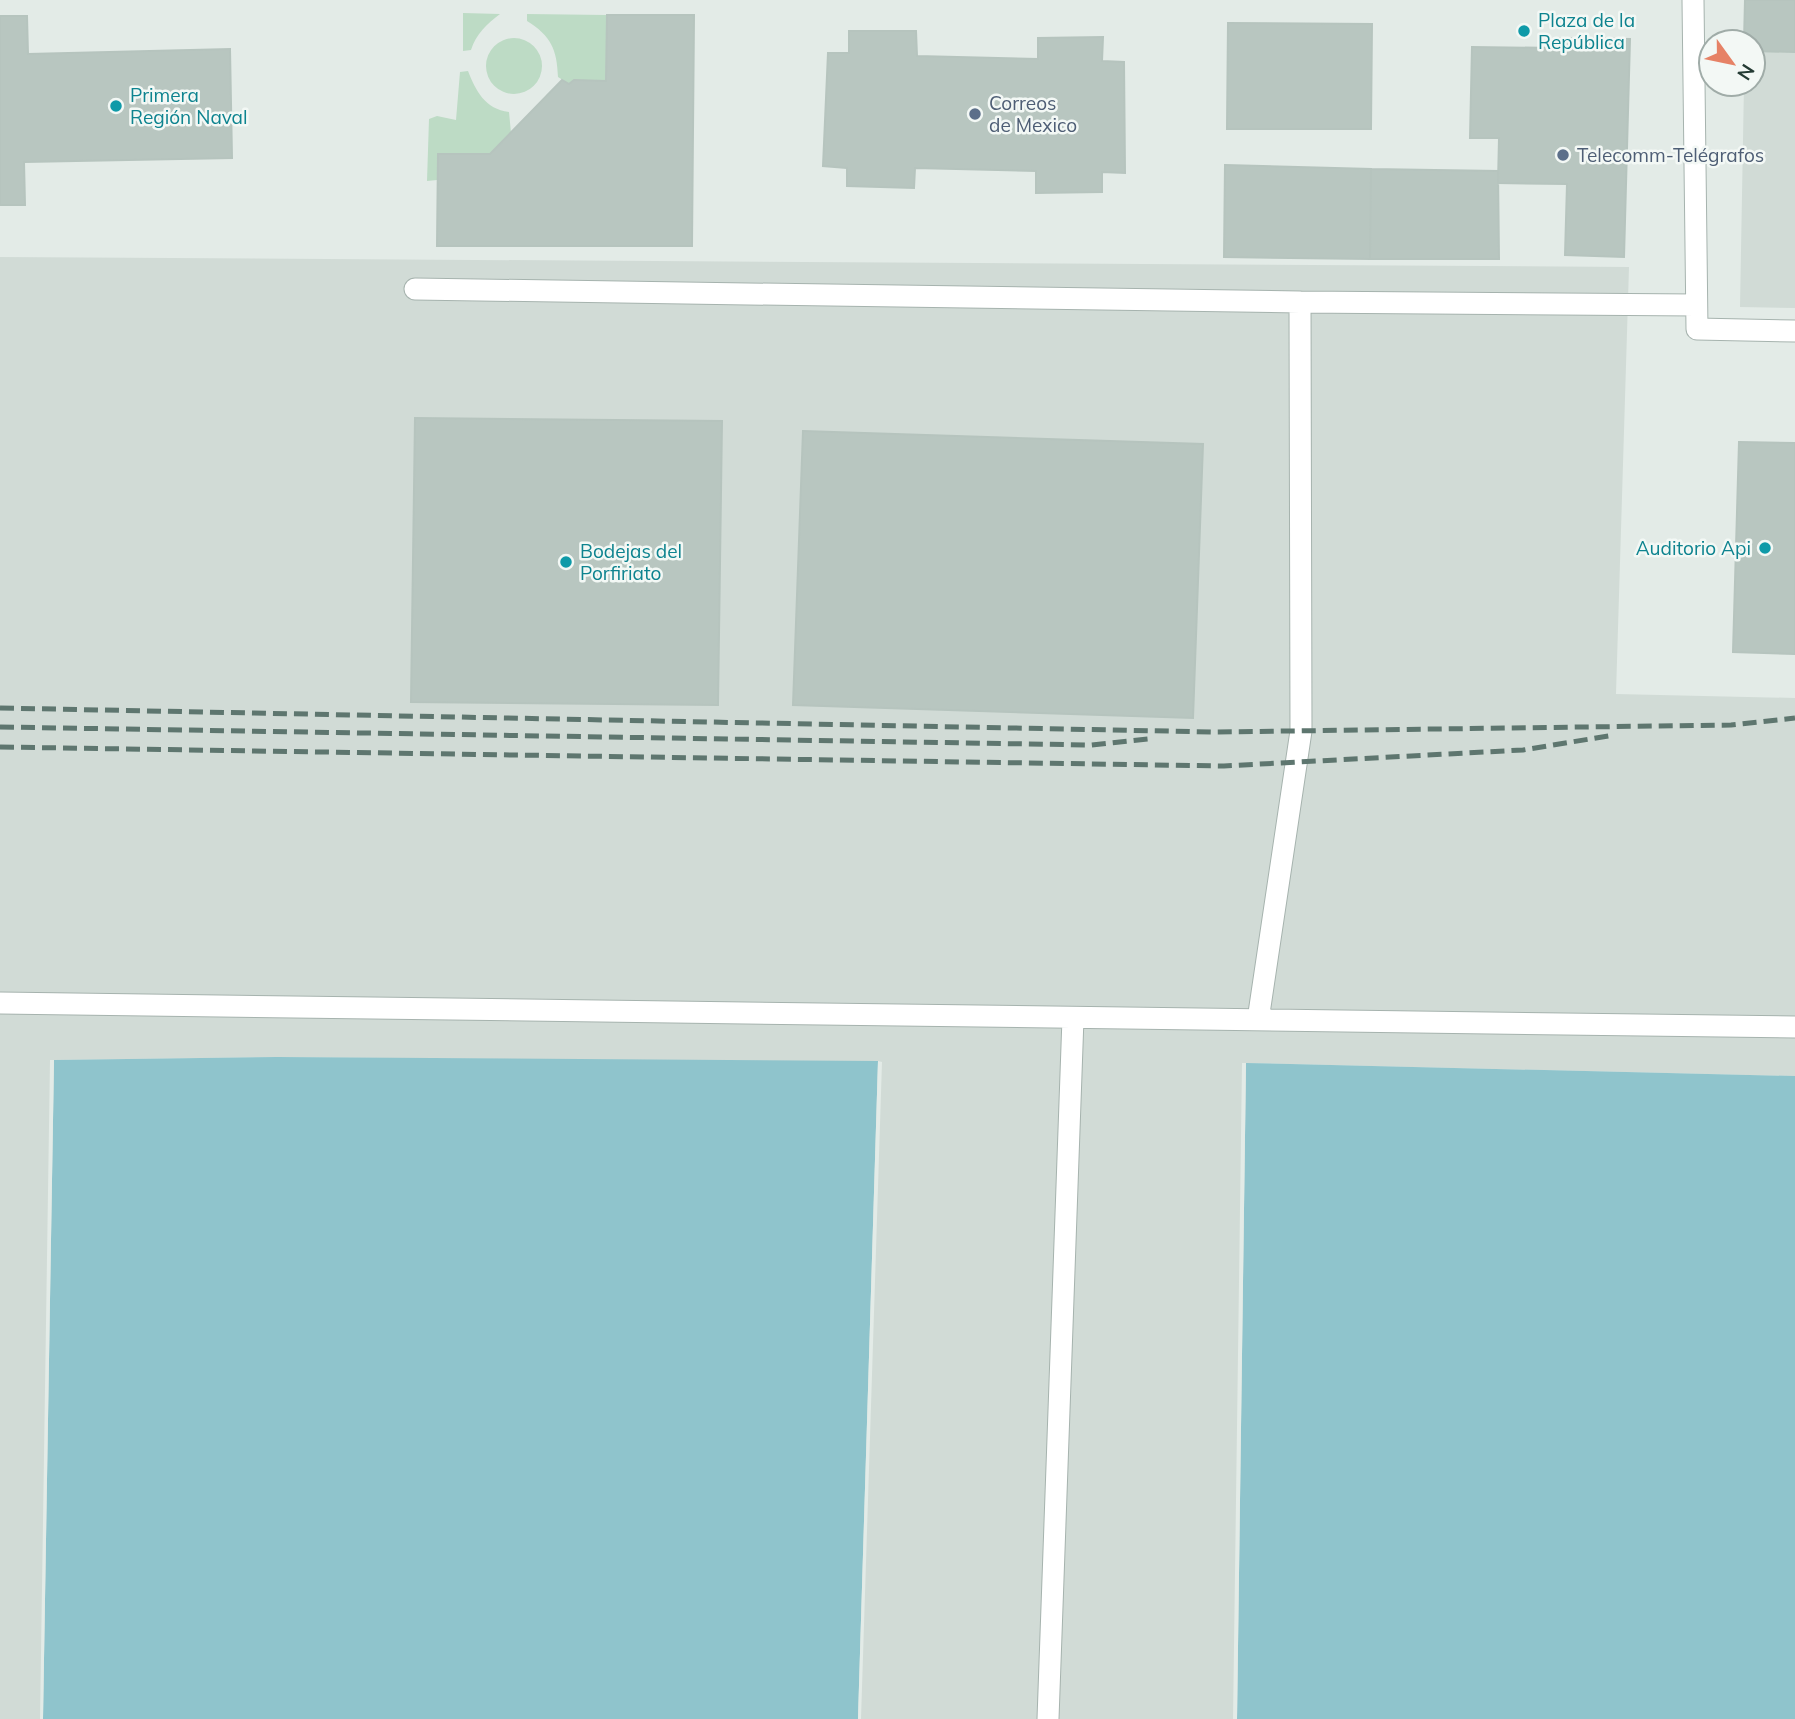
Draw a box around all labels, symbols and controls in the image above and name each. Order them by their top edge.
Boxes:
place label: Plaza de la República [1538,8,1635,54]
marker: Plaza de la República [1516,23,1532,39]
north arrow [1697,28,1767,98]
text: N [1732,60,1760,85]
place label: Primera Región Naval [130,83,248,129]
place label: Correos de Mexico [989,91,1077,137]
marker: Primera Región Naval [108,98,124,114]
marker: Correos de Mexico [967,106,983,122]
place label: Telecomm-Telégrafos [1577,143,1764,167]
marker: Telecomm-Telégrafos [1555,147,1571,163]
place label: Auditorio Api [1636,536,1751,560]
place label: Bodejas del Porfiriato [580,539,682,585]
marker: Auditorio Api [1757,540,1773,556]
marker: Bodejas del Porfiriato [558,554,574,570]

